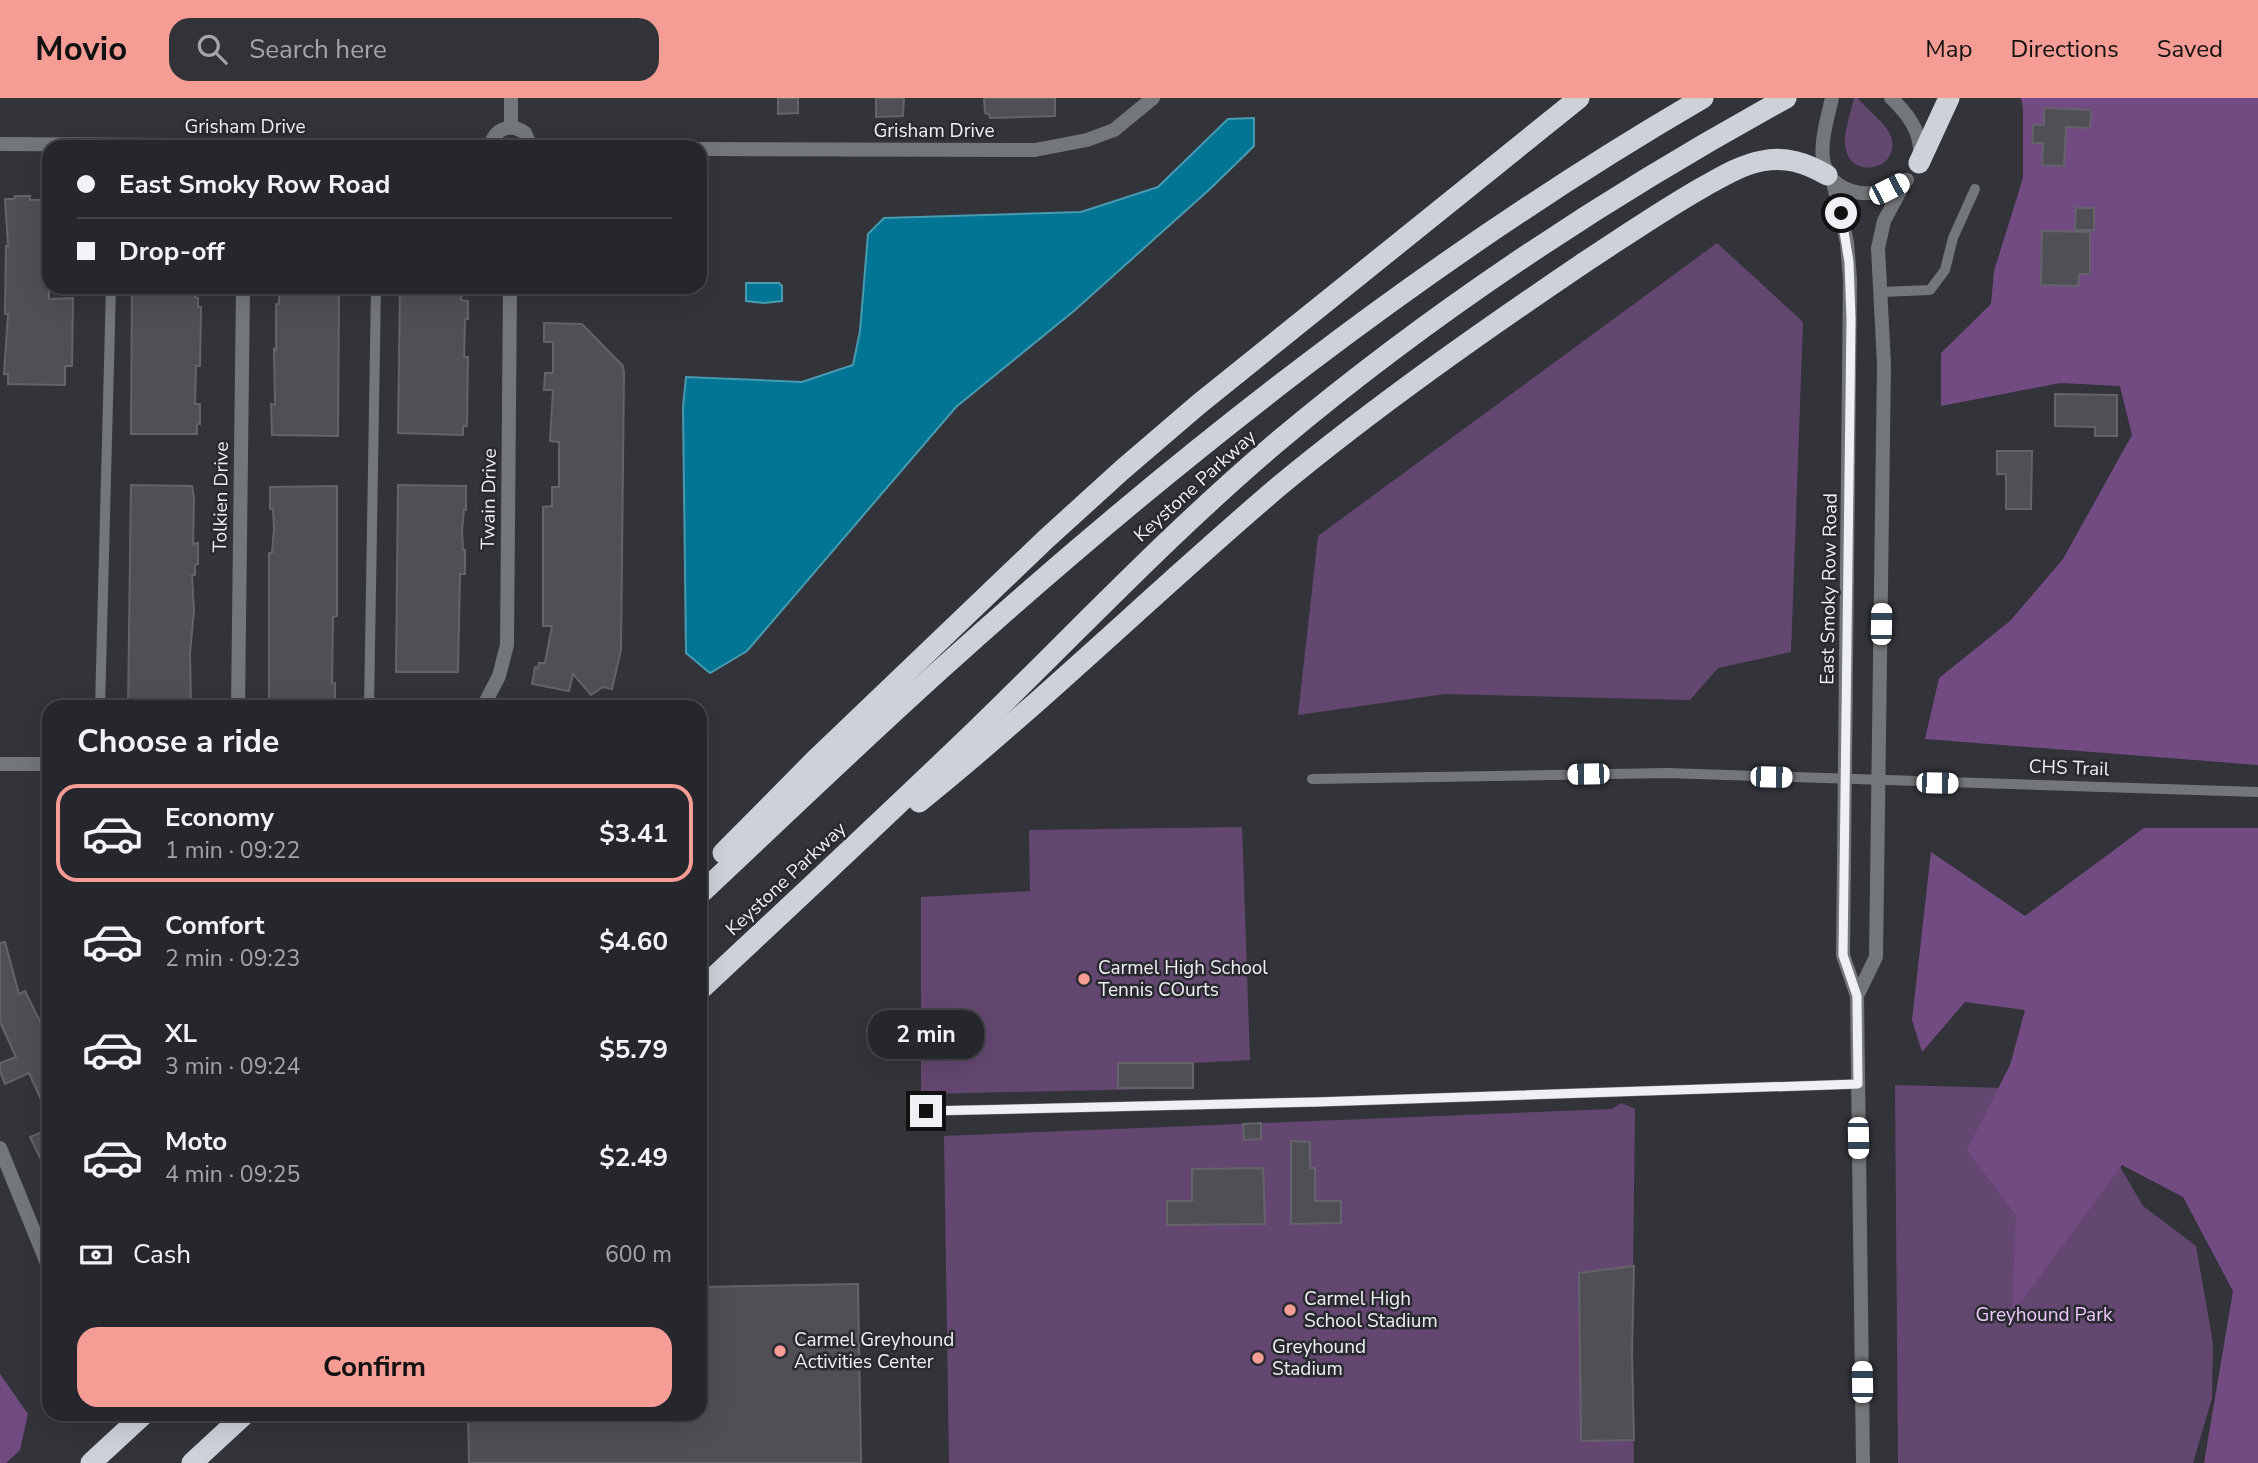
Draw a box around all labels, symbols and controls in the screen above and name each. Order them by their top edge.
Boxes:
search box [169,18,659,81]
text: Movio [35,27,127,72]
icon: search [193,30,231,68]
text: Search here [249,32,387,67]
text: Map [1925,33,1972,65]
text: Directions [2010,33,2119,65]
text: Saved [2157,33,2223,65]
street label: Grisham Drive [184,114,306,140]
street label: Grisham Drive [873,118,995,144]
text: East Smoky Row Road [119,167,390,202]
car [1866,170,1913,208]
route start [1825,197,1857,229]
text: Drop-off [119,234,225,269]
street label: Keystone Parkway [1128,424,1262,548]
street label: Tolkien Drive [207,441,235,553]
street label: Twain Drive [475,448,503,550]
street label: East Smoky Row Road [1814,493,1844,685]
car [1871,603,1892,645]
text: Choose a ride [77,720,279,763]
street label: CHS Trail [2028,754,2110,782]
car [1567,763,1610,785]
car [1750,766,1793,788]
car [1916,772,1959,794]
text: Economy [165,800,274,835]
icon: car [81,802,144,865]
text: $3.41 [599,816,668,851]
street label: Keystone Parkway [720,816,852,942]
text: 1 min · 09:22 [165,835,300,866]
text: Comfort [165,908,265,943]
icon: car [81,910,144,973]
text: $4.60 [599,924,668,959]
text: 2 min · 09:23 [165,943,300,974]
place label: Carmel High School Tennis COurts [1098,955,1268,1003]
marker: Carmel High School Tennis COurts [1076,971,1092,987]
callout: 2 min [868,1010,984,1058]
text: XL [165,1016,197,1051]
icon: car [81,1018,144,1081]
text: 2 min [896,1019,956,1050]
text: $5.79 [599,1032,668,1067]
text: 3 min · 09:24 [165,1051,300,1082]
route end [910,1095,942,1127]
car [1848,1117,1869,1159]
text: Moto [165,1124,227,1159]
icon: car [81,1126,144,1189]
text: $2.49 [599,1140,668,1175]
text: 4 min · 09:25 [165,1159,300,1190]
icon: cash [77,1236,115,1274]
text: Cash [133,1237,191,1272]
text: 600 m [605,1239,672,1270]
place label: Carmel High School Stadium [1304,1286,1438,1334]
marker: Carmel High School Stadium [1282,1302,1298,1318]
park label: Greyhound Park [1976,1302,2113,1328]
button: Confirm [77,1327,672,1407]
place label: Carmel Greyhound Activities Center [794,1327,954,1375]
place label: Greyhound Stadium [1272,1334,1366,1382]
marker: Carmel Greyhound Activities Center [772,1343,788,1359]
marker: Greyhound Stadium [1250,1350,1266,1366]
car [1852,1361,1873,1403]

